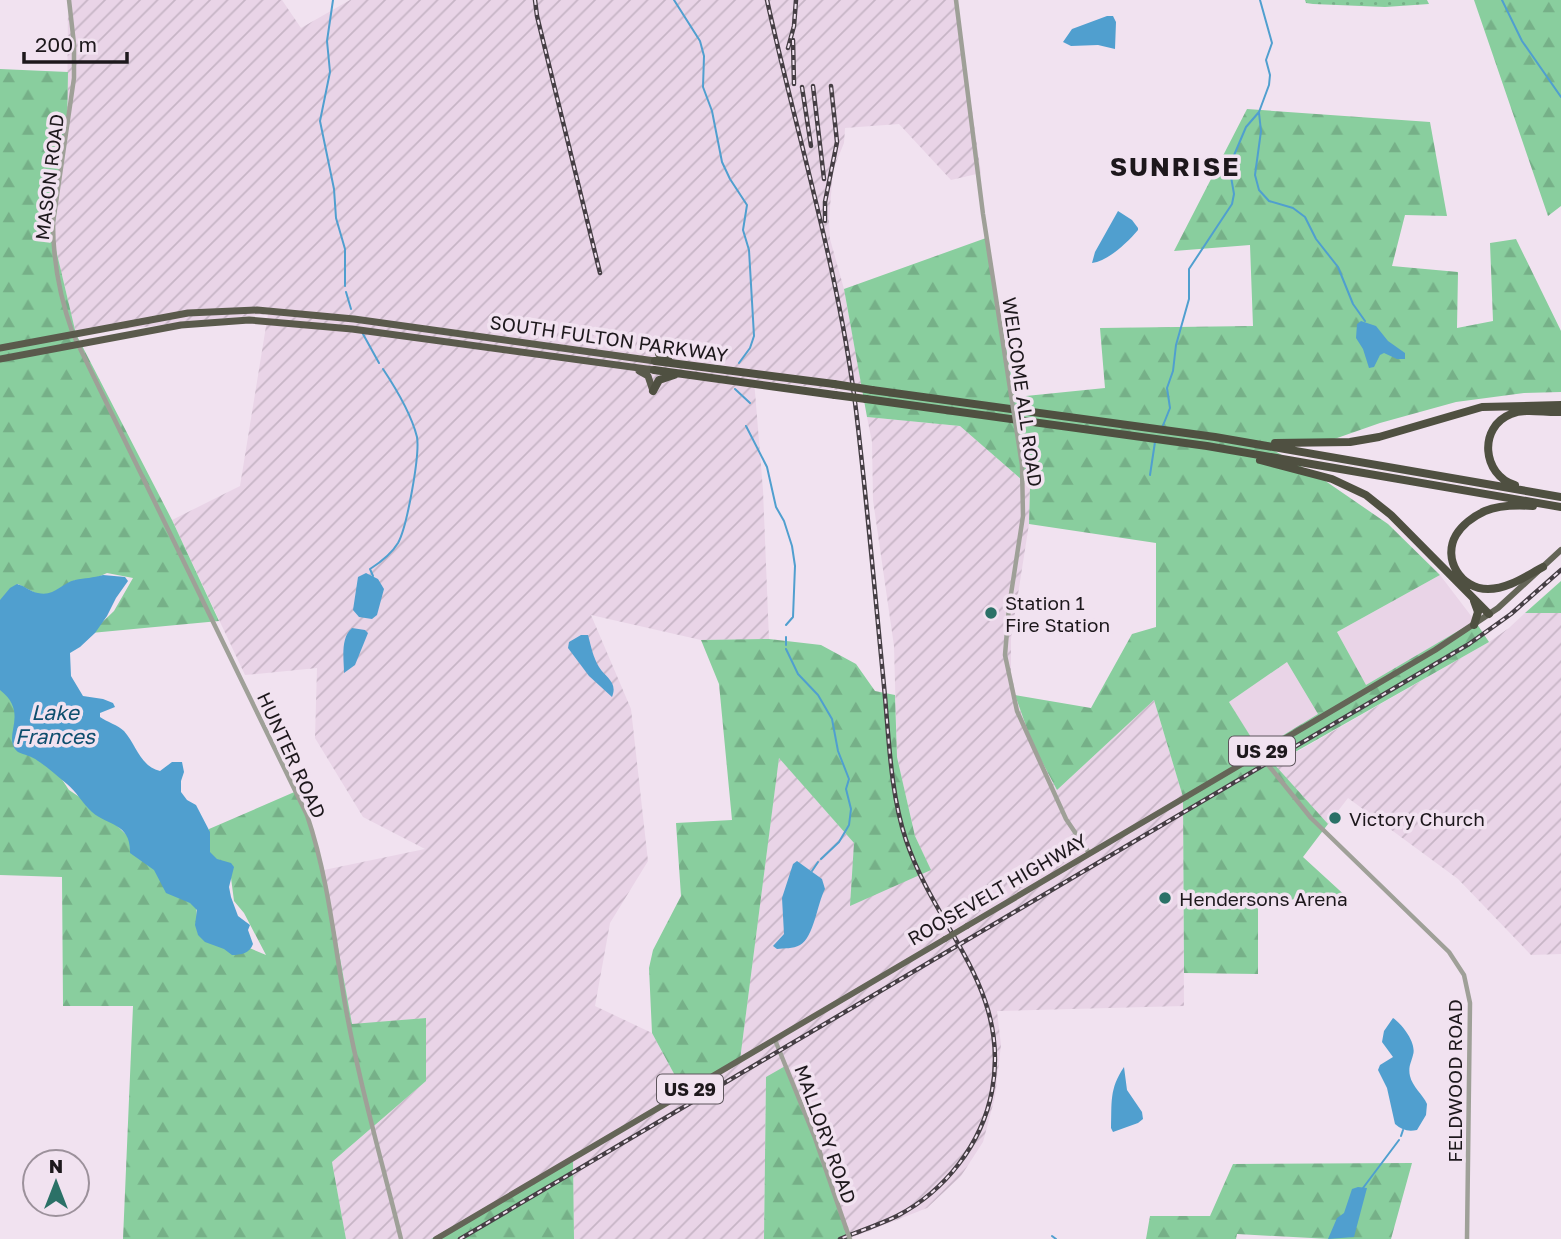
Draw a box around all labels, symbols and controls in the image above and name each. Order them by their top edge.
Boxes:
scale bar [24,21,128,65]
text: 200 m [35,31,97,57]
street label: MASON ROAD [30,113,68,241]
district label: SUNRISE [1110,151,1240,182]
street label: WELCOME ALL ROAD [998,296,1048,488]
street label: SOUTH FULTON PARKWAY [488,310,730,366]
place label: Station 1 Fire Station [1005,591,1110,636]
marker: Station 1 Fire Station [983,605,999,621]
street label: HUNTER ROAD [253,688,331,822]
water label: Lake Frances [15,699,96,749]
road number: US 29 [1229,736,1295,766]
place label: Victory Church [1349,807,1485,830]
marker: Victory Church [1327,810,1343,826]
street label: ROOSEVELT HIGHWAY [903,828,1091,950]
place label: Hendersons Arena [1179,887,1348,910]
marker: Hendersons Arena [1157,890,1173,906]
street label: FELDWOOD ROAD [1443,999,1466,1163]
street label: MALLORY ROAD [790,1062,862,1206]
road number: US 29 [657,1074,723,1104]
north arrow [21,1148,91,1218]
text: N [49,1154,63,1177]

